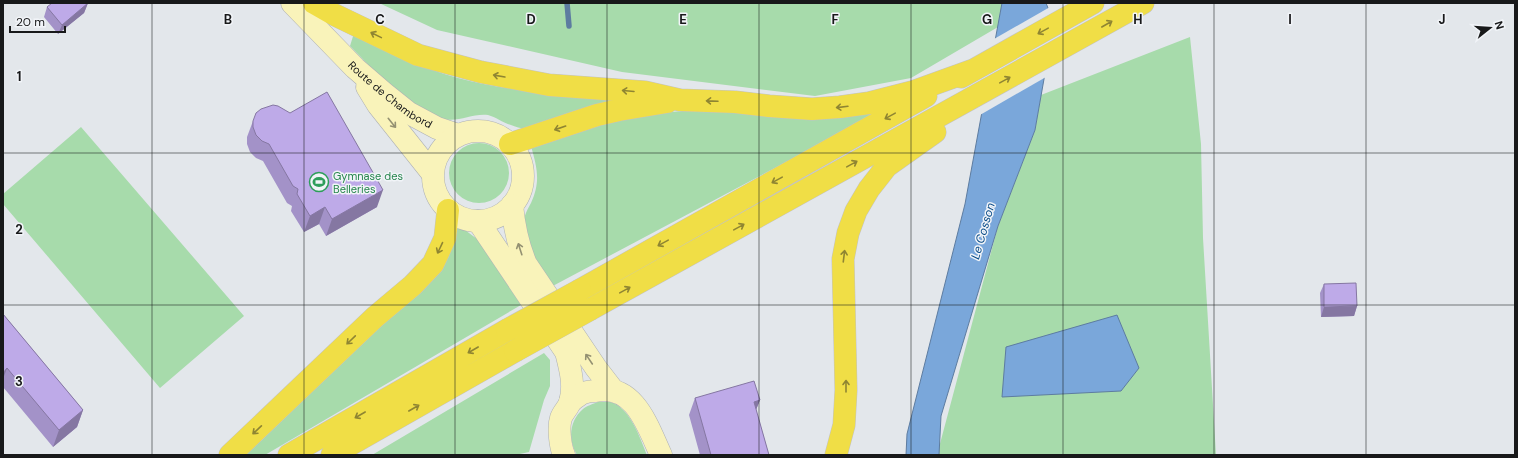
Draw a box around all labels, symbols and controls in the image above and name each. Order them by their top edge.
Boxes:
scale bar [10,8,65,34]
north arrow [1470,8,1510,48]
text: B [224,11,232,28]
text: C [375,11,385,28]
text: D [526,11,536,28]
text: E [679,11,687,28]
text: F [831,11,839,28]
text: G [982,11,992,28]
text: H [1133,11,1143,28]
text: I [1288,11,1292,28]
text: J [1438,11,1446,28]
text: 20 m [16,14,45,30]
text: N [1492,19,1507,31]
one-way arrow [1101,20,1113,27]
one-way arrow [1037,27,1049,35]
one-way arrow [370,31,382,38]
street label: Route de Chambord [345,58,435,131]
text: 1 [17,68,21,85]
one-way arrow [493,71,506,79]
one-way arrow [999,76,1011,83]
one-way arrow [622,87,635,94]
one-way arrow [706,97,719,105]
one-way arrow [836,103,849,111]
one-way arrow [884,113,896,121]
one-way arrow [388,118,397,129]
one-way arrow [554,125,567,132]
one-way arrow [846,160,858,168]
place label: Gymnase des Belleries [333,169,403,196]
sports icon: Gymnase des Belleries [308,171,330,193]
one-way arrow [771,176,783,184]
water label: Le Cosson [967,201,999,261]
text: 2 [15,221,23,238]
one-way arrow [732,223,744,230]
one-way arrow [657,240,669,247]
one-way arrow [436,241,444,253]
one-way arrow [516,243,524,255]
one-way arrow [840,250,848,263]
one-way arrow [619,286,631,293]
one-way arrow [346,335,356,345]
one-way arrow [467,346,479,354]
one-way arrow [585,353,593,365]
text: 3 [15,373,23,390]
one-way arrow [842,380,850,393]
one-way arrow [408,404,420,412]
one-way arrow [354,411,366,419]
one-way arrow [252,425,262,435]

